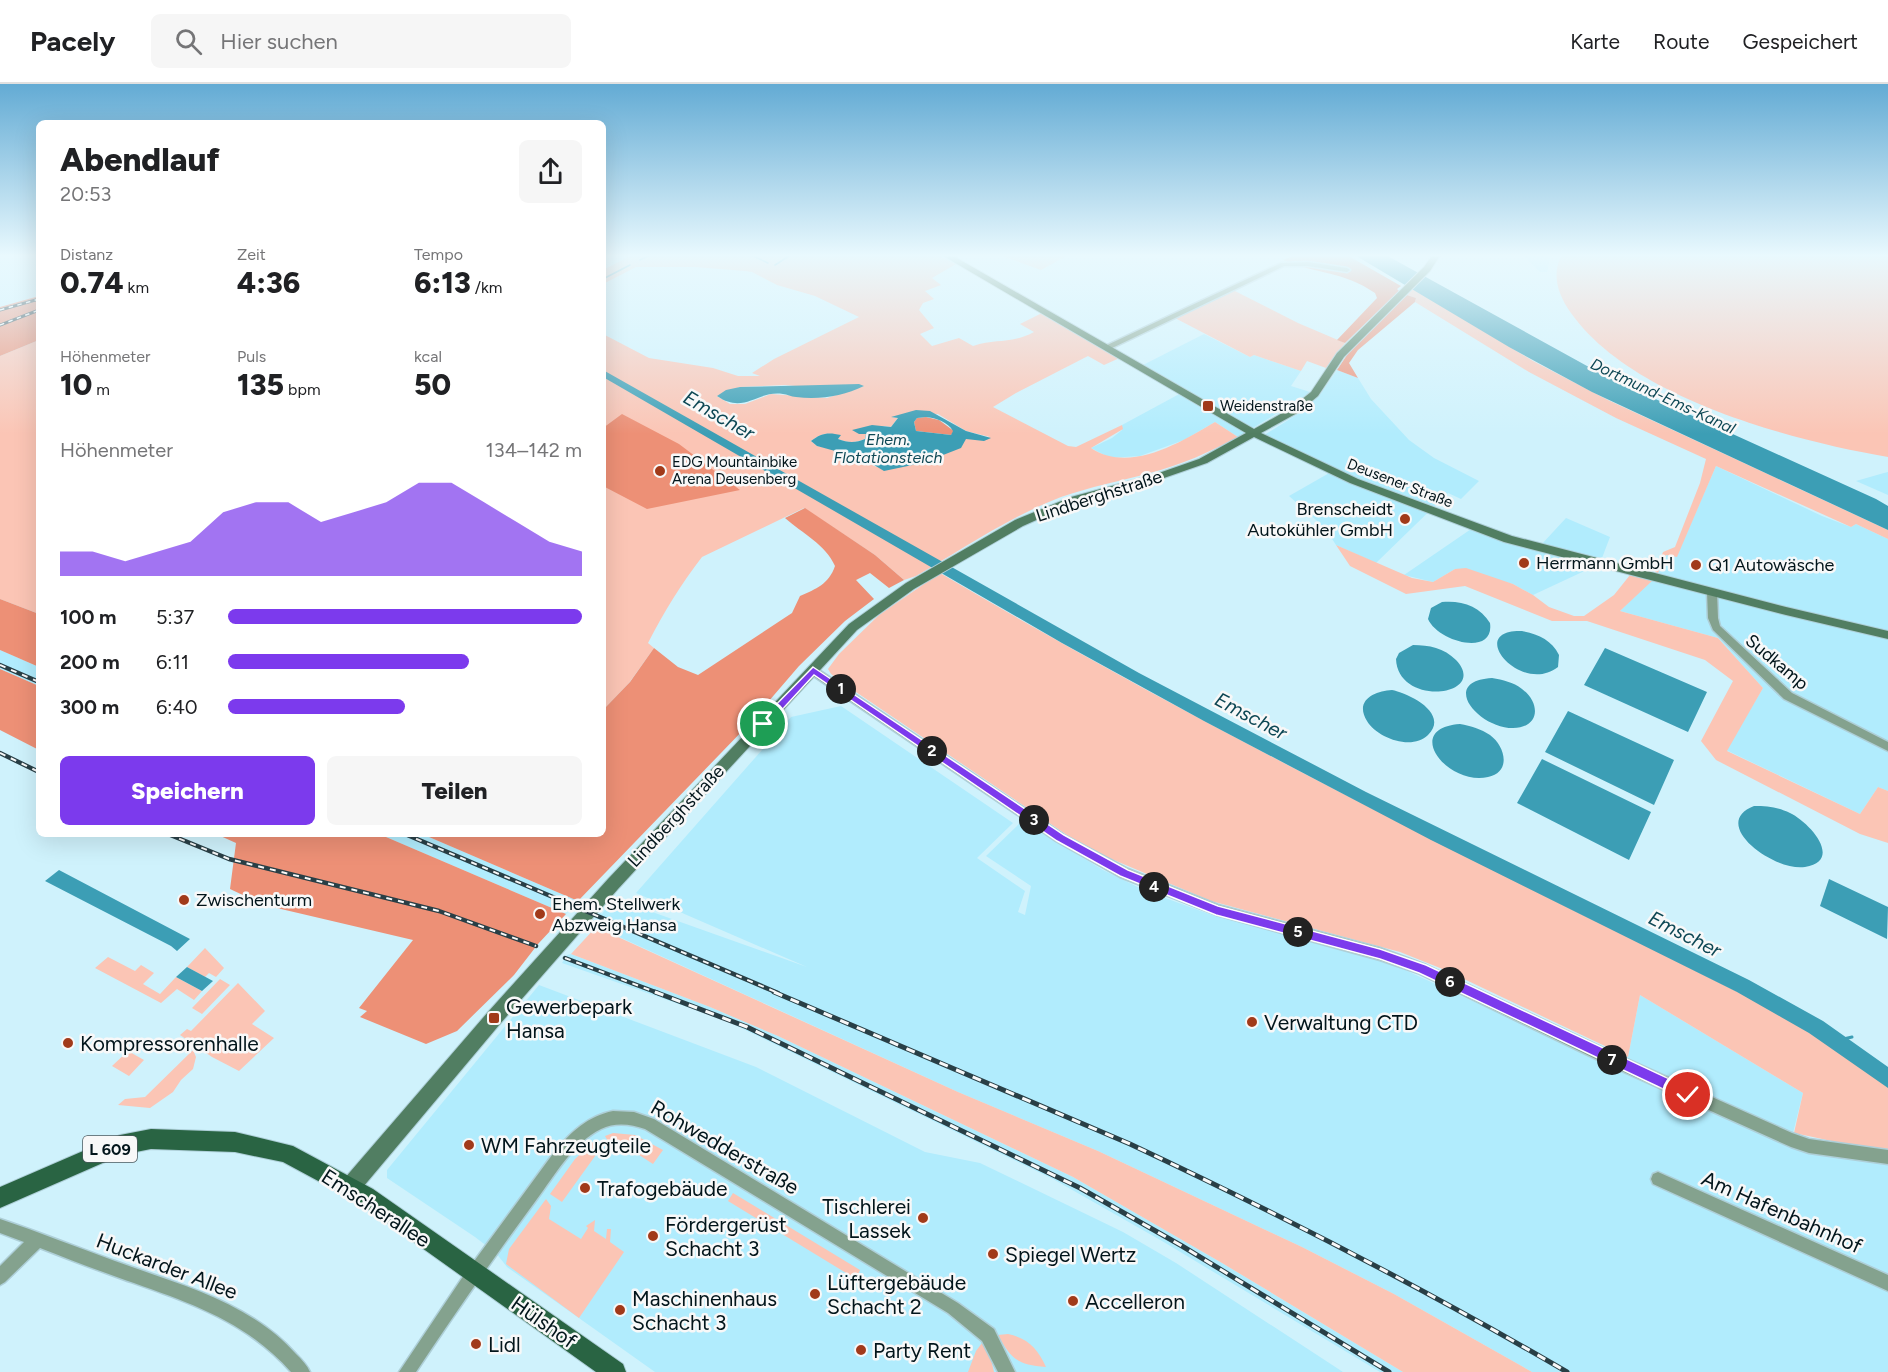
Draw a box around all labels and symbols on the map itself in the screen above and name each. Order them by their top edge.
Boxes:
water label: Dortmund-Ems-Kanal [1588,354,1739,438]
water label: Emscher [679,385,760,445]
place label: Weidenstraße [1220,397,1313,415]
marker: Weidenstraße [1201,399,1215,413]
water label: Ehem. Flotationsteich [834,430,943,467]
place label: EDG Mountainbike Arena Deusenberg [672,453,797,488]
street label: Deusener Straße [1345,455,1455,511]
marker: EDG Mountainbike Arena Deusenberg [653,464,667,478]
street label: Lindberghstraße [1033,465,1165,527]
place label: Brenscheidt Autokühler GmbH [1247,498,1393,541]
marker: Brenscheidt Autokühler GmbH [1398,512,1412,526]
place label: Herrmann GmbH [1536,552,1674,574]
place label: Q1 Autowäsche [1708,554,1835,576]
marker: Herrmann GmbH [1517,556,1531,570]
marker: Q1 Autowäsche [1689,558,1703,572]
street label: Sudkamp [1741,629,1813,695]
pin: 1 [826,674,856,704]
water label: Emscher [1211,687,1292,745]
pin [737,698,788,749]
pin: 2 [917,736,947,766]
street label: Lindberghstraße [623,760,729,872]
pin: 3 [1019,805,1049,835]
pin: 4 [1139,872,1169,902]
place label: Zwischenturm [196,889,312,911]
marker: Zwischenturm [177,893,191,907]
place label: Ehem. Stellwerk Abzweig Hansa [552,893,680,936]
water label: Emscher [1645,906,1726,963]
marker: Ehem. Stellwerk Abzweig Hansa [533,907,547,921]
pin: 5 [1283,917,1313,947]
pin: 6 [1435,967,1465,997]
place label: Gewerbepark Hansa [506,994,633,1043]
place label: Verwaltung CTD [1264,1010,1418,1035]
marker: Gewerbepark Hansa [487,1011,501,1025]
marker: Verwaltung CTD [1245,1015,1259,1029]
place label: Kompressorenhalle [80,1031,259,1056]
marker: Kompressorenhalle [61,1036,75,1050]
pin: 7 [1597,1045,1627,1075]
pin [1662,1069,1713,1120]
street label: Rohwedderstraße [647,1095,803,1199]
place label: WM Fahrzeugteile [481,1133,651,1158]
road number: L 609 [83,1136,137,1162]
marker: WM Fahrzeugteile [462,1138,476,1152]
street label: Emscherallee [317,1164,435,1252]
street label: Am Hafenbahnhof [1698,1165,1866,1259]
place label: Trafogebäude [597,1176,728,1201]
marker: Trafogebäude [578,1181,592,1195]
place label: Tischlerei Lassek [822,1194,912,1243]
marker: Tischlerei Lassek [916,1211,930,1225]
place label: Fördergerüst Schacht 3 [665,1212,787,1261]
street label: Huckarder Allee [93,1228,241,1304]
marker: Fördergerüst Schacht 3 [646,1229,660,1243]
place label: Spiegel Wertz [1005,1242,1136,1267]
marker: Spiegel Wertz [986,1247,1000,1261]
place label: Lüftergebäude Schacht 2 [827,1270,966,1319]
place label: Maschinenhaus Schacht 3 [632,1286,777,1335]
marker: Lüftergebäude Schacht 2 [808,1287,822,1301]
place label: Accelleron [1085,1289,1185,1314]
street label: Hülshof [507,1291,581,1353]
marker: Accelleron [1066,1294,1080,1308]
marker: Maschinenhaus Schacht 3 [613,1303,627,1317]
place label: Lidl [488,1332,521,1357]
marker: Lidl [469,1337,483,1351]
place label: Party Rent [873,1338,971,1363]
marker: Party Rent [854,1343,868,1357]

